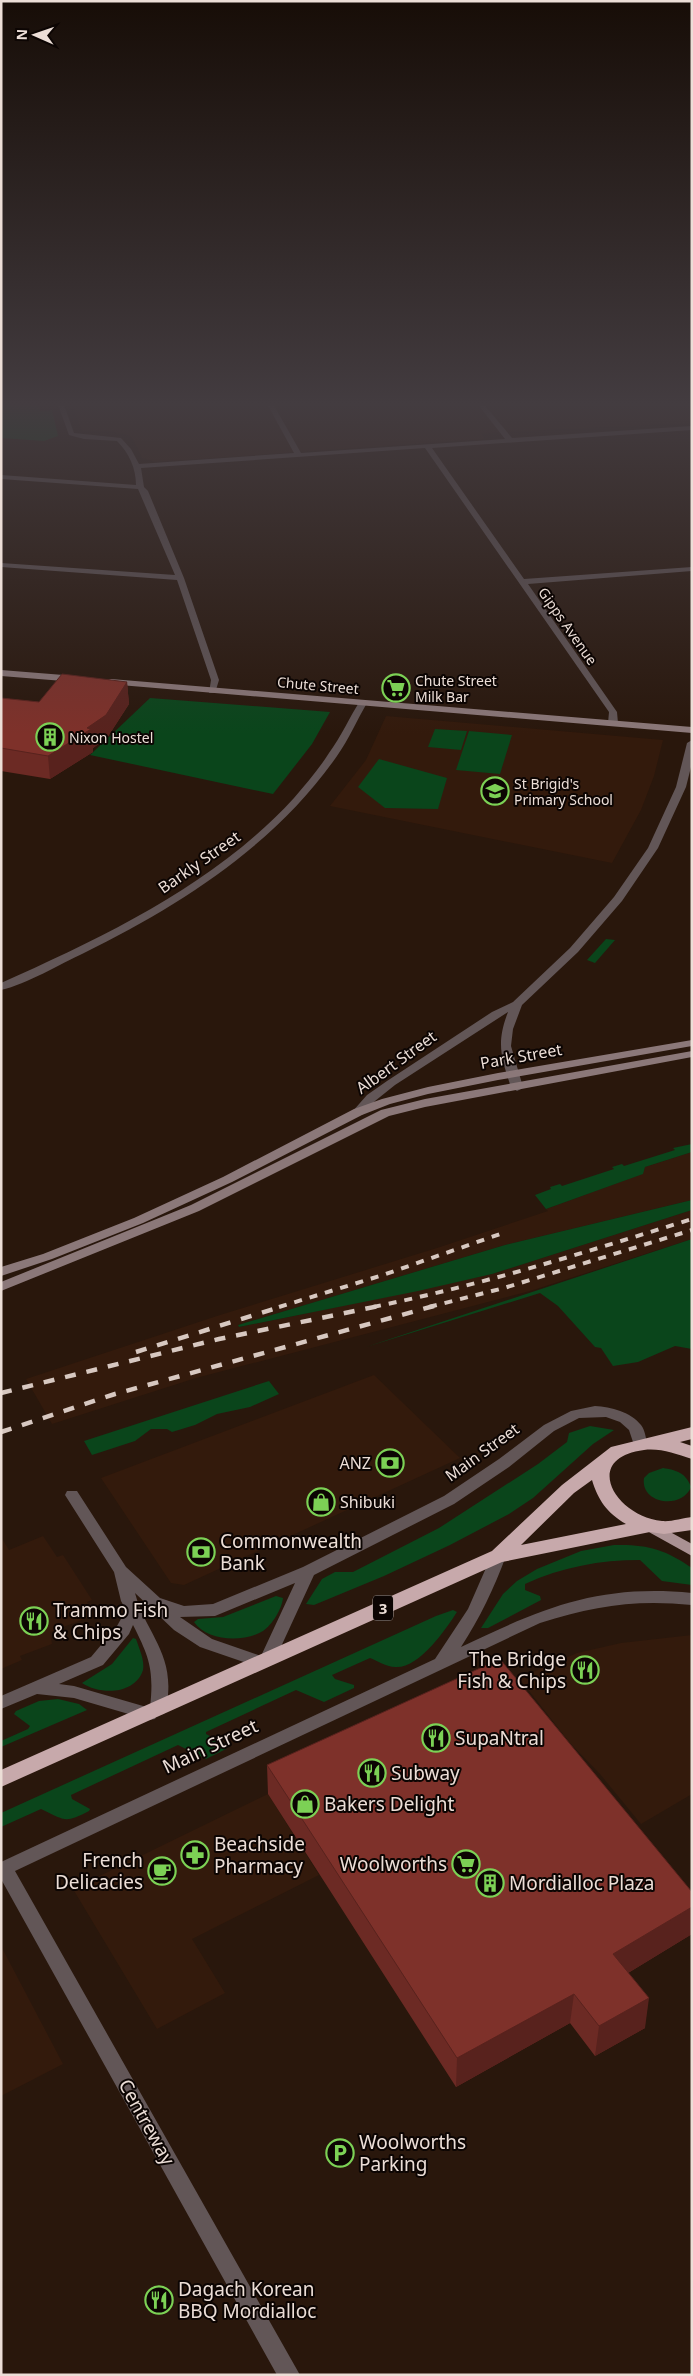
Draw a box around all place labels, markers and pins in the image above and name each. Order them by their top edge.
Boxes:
place label: Chute Street Milk Bar [415,671,497,706]
supermarket icon: Chute Street Milk Bar [381,673,411,703]
building icon: Nixon Hostel [35,722,65,752]
place label: Nixon Hostel [69,728,153,747]
place label: St Brigid's Primary School [514,774,613,809]
school or university icon: St Brigid's Primary School [480,776,510,806]
bank icon: ANZ [375,1448,405,1478]
place label: ANZ [339,1452,371,1474]
shop icon: Shibuki [306,1487,336,1517]
place label: Shibuki [340,1491,395,1513]
place label: Commonwealth Bank [220,1528,362,1576]
bank icon: Commonwealth Bank [186,1537,216,1567]
place label: Trammo Fish & Chips [53,1597,168,1645]
restaurant icon: Trammo Fish & Chips [19,1606,49,1636]
place label: The Bridge Fish & Chips [457,1646,566,1694]
restaurant icon: The Bridge Fish & Chips [570,1655,600,1685]
restaurant icon: SupaNtral [421,1723,451,1753]
place label: SupaNtral [455,1725,544,1751]
restaurant icon: Subway [357,1758,387,1788]
place label: Subway [391,1760,460,1786]
shop icon: Bakers Delight [290,1789,320,1819]
place label: Bakers Delight [324,1791,455,1817]
place label: Beachside Pharmacy [214,1831,305,1879]
pharmacy icon: Beachside Pharmacy [180,1840,210,1870]
place label: French Delicacies [55,1847,143,1895]
supermarket icon: Woolworths [451,1849,481,1879]
place label: Woolworths [340,1851,447,1877]
cafe icon: French Delicacies [147,1856,177,1886]
building icon: Mordialloc Plaza [475,1868,505,1898]
place label: Mordialloc Plaza [509,1870,654,1896]
place label: Woolworths Parking [359,2129,466,2177]
parking icon: Woolworths Parking [325,2138,355,2168]
place label: Dagach Korean BBQ Mordialloc [178,2276,316,2324]
restaurant icon: Dagach Korean BBQ Mordialloc [144,2285,174,2315]

